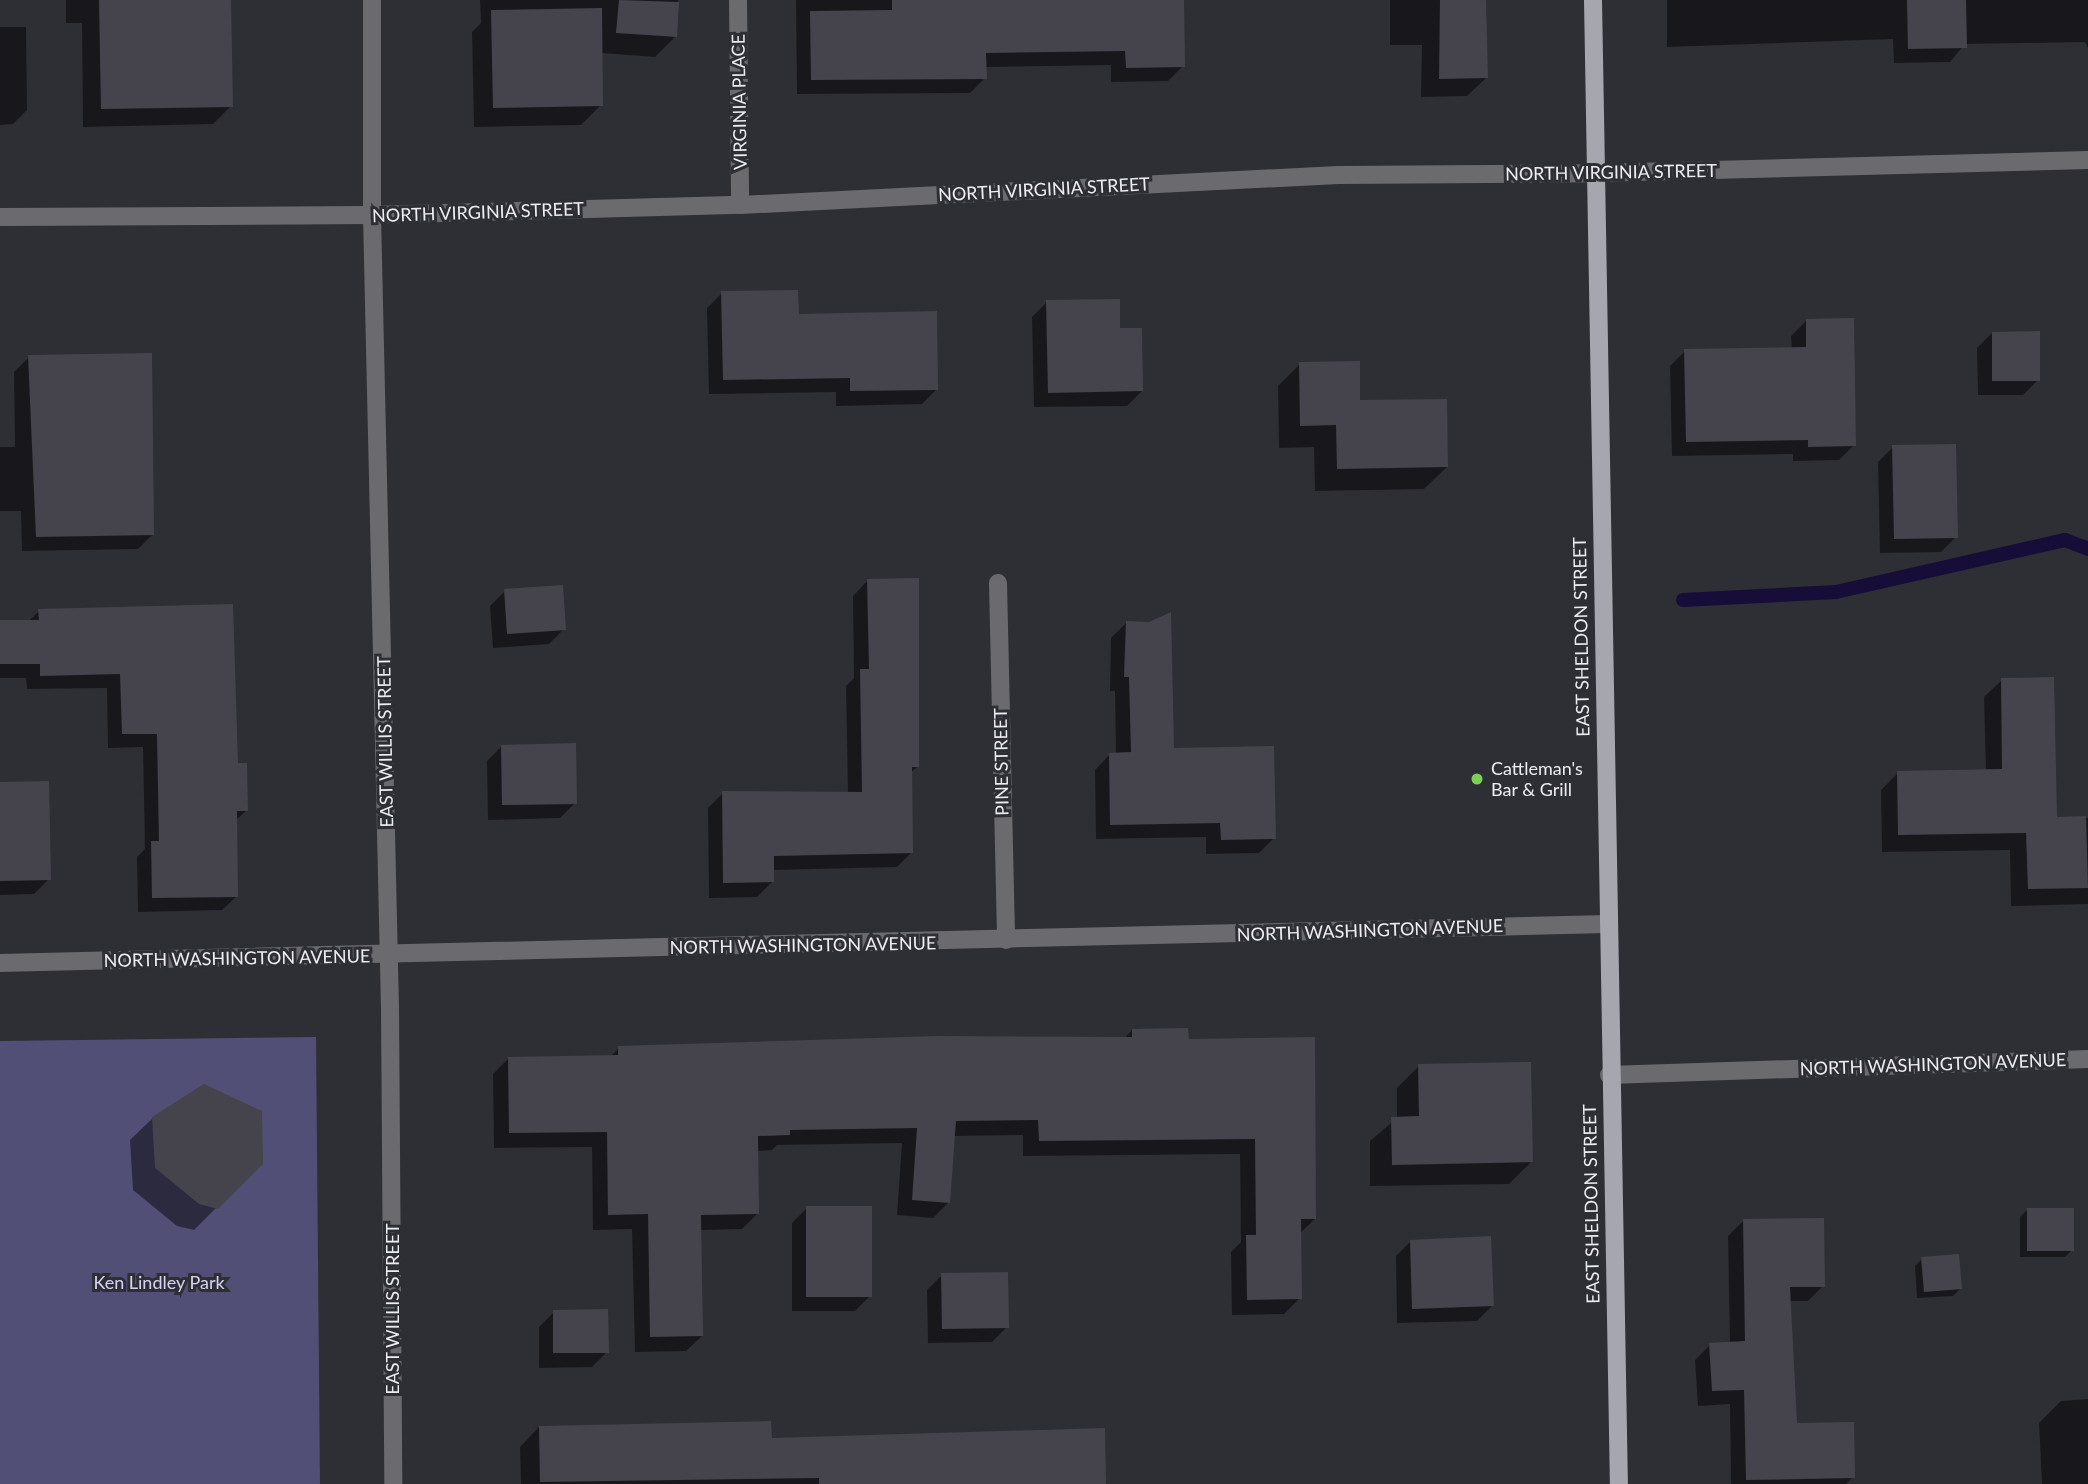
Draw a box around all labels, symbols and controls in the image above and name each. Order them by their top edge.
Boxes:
street label: VIRGINIA PLACE [727,34,751,170]
street label: NORTH VIRGINIA STREET [1504,159,1718,185]
street label: NORTH VIRGINIA STREET [937,173,1151,205]
street label: NORTH VIRGINIA STREET [371,197,585,227]
street label: EAST SHELDON STREET [1568,537,1594,737]
street label: EAST WILLIS STREET [373,656,397,828]
street label: PINE STREET [989,708,1013,816]
place label: Cattleman's Bar & Grill [1491,758,1583,800]
marker: Cattleman's Bar & Grill [1469,771,1485,787]
street label: NORTH WASHINGTON AVENUE [1236,915,1504,945]
street label: NORTH WASHINGTON AVENUE [669,932,937,958]
street label: NORTH WASHINGTON AVENUE [103,945,371,971]
street label: NORTH WASHINGTON AVENUE [1799,1049,2067,1079]
street label: EAST SHELDON STREET [1578,1104,1604,1304]
street label: EAST WILLIS STREET [381,1223,403,1395]
park label: Ken Lindley Park [93,1271,225,1293]

